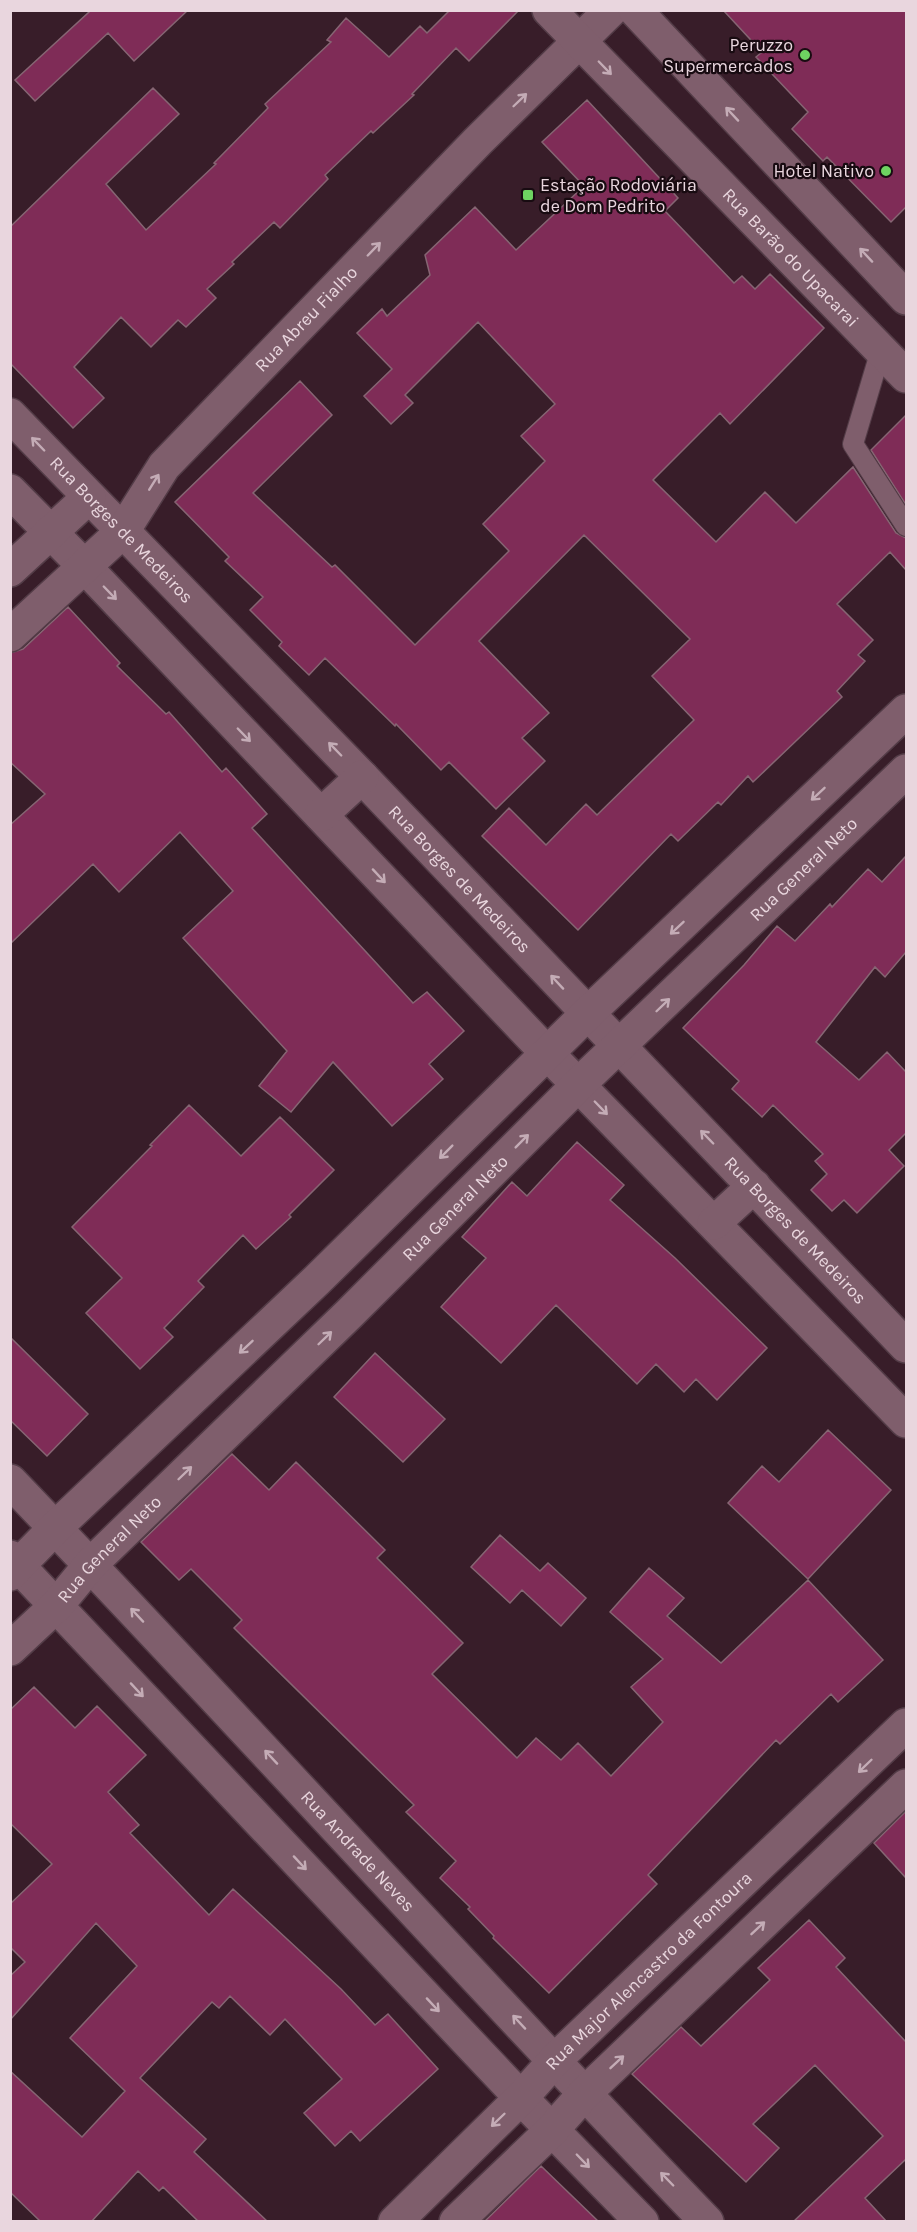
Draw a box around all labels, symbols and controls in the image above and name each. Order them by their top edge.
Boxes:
place label: Peruzzo Supermercados [663,34,793,77]
marker: Peruzzo Supermercados [798,48,812,62]
one-way arrow [597,60,612,75]
one-way arrow [513,93,528,108]
one-way arrow [725,106,740,121]
place label: Hotel Nativo [774,160,874,182]
marker: Hotel Nativo [879,164,893,178]
place label: Estação Rodoviária de Dom Pedrito [540,174,697,217]
street label: Rua Barão do Upacarai [718,183,863,332]
marker: Estação Rodoviária de Dom Pedrito [521,188,535,202]
one-way arrow [367,241,382,256]
one-way arrow [859,248,874,263]
street label: Rua Abreu Fialho [250,261,362,376]
one-way arrow [31,437,45,452]
street label: Rua Borges de Medeiros [45,452,198,608]
one-way arrow [147,473,160,490]
one-way arrow [103,586,117,601]
one-way arrow [237,727,252,742]
one-way arrow [328,742,343,757]
one-way arrow [811,787,826,802]
street label: Rua Borges de Medeiros [384,800,535,958]
street label: Rua General Neto [745,812,862,926]
one-way arrow [371,869,386,884]
one-way arrow [669,921,684,936]
one-way arrow [549,974,564,989]
one-way arrow [655,998,670,1013]
one-way arrow [594,1100,608,1115]
one-way arrow [700,1129,714,1144]
one-way arrow [515,1133,530,1148]
one-way arrow [439,1145,454,1160]
street label: Rua General Neto [397,1150,513,1266]
street label: Rua Borges de Medeiros [720,1152,871,1309]
one-way arrow [317,1330,332,1345]
one-way arrow [239,1339,254,1354]
one-way arrow [177,1466,192,1481]
street label: Rua General Neto [52,1491,166,1607]
one-way arrow [130,1607,145,1622]
one-way arrow [130,1683,145,1698]
one-way arrow [264,1749,278,1764]
one-way arrow [857,1759,872,1773]
street label: Rua Andrade Neves [296,1786,420,1917]
one-way arrow [293,1855,307,1870]
street label: Rua Major Alencastro da Fontoura [540,1867,757,2075]
one-way arrow [751,1921,766,1935]
one-way arrow [426,1997,440,2012]
one-way arrow [512,2015,526,2030]
one-way arrow [609,2055,624,2070]
one-way arrow [490,2113,505,2128]
one-way arrow [575,2154,590,2169]
one-way arrow [659,2172,674,2187]

